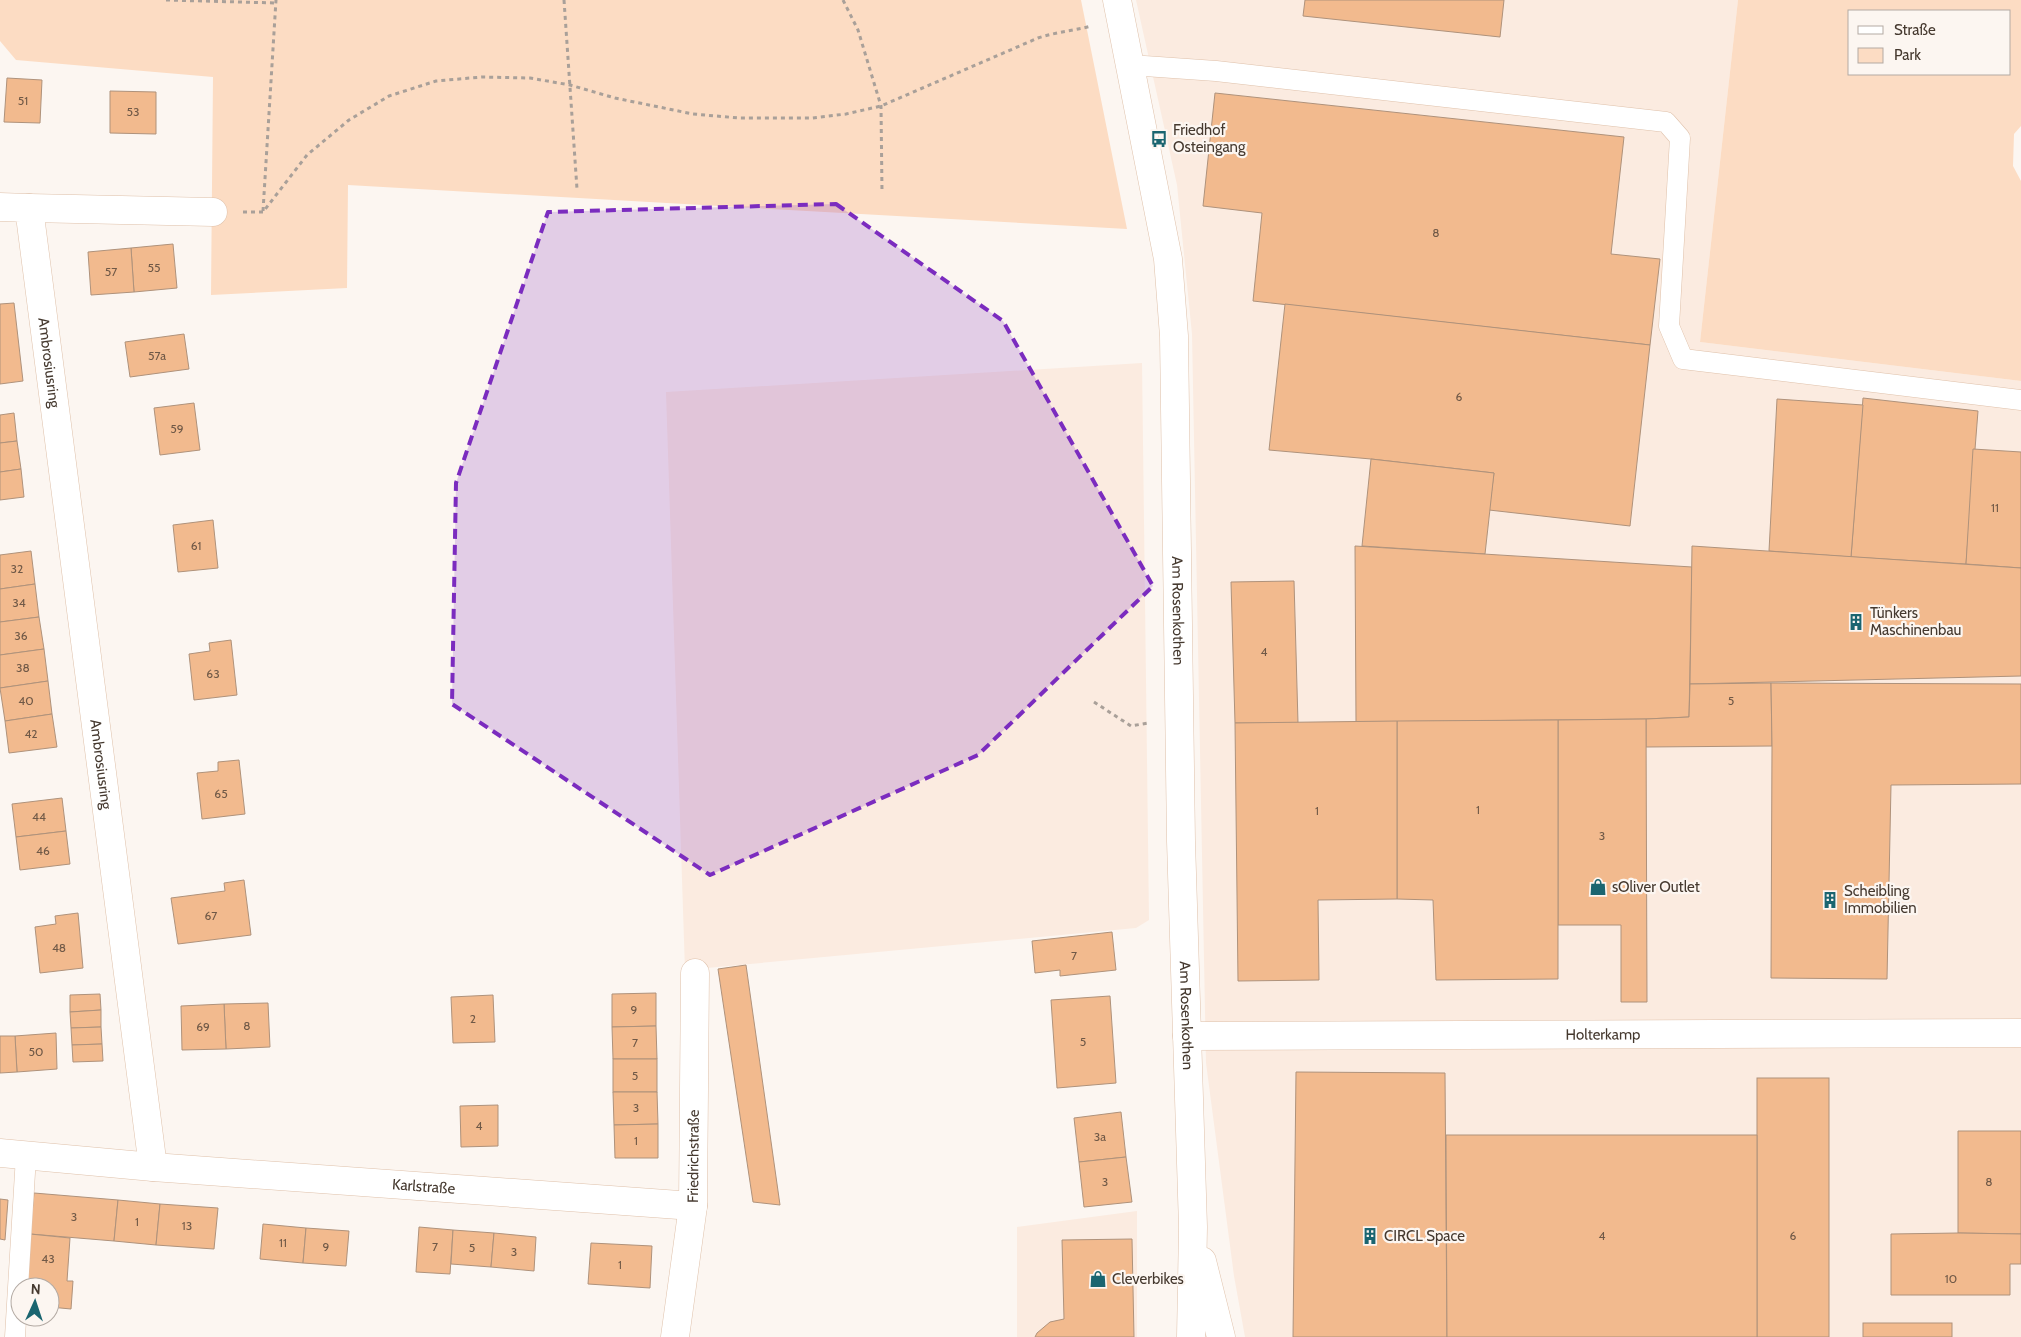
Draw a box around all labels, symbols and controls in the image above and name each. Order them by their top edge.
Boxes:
legend [1848,10,2011,75]
text: Straße [1894,21,1936,39]
text: Park [1894,46,1921,64]
house number: 51 [18,93,28,108]
house number: 53 [127,104,139,119]
place label: Friedhof Osteingang [1173,121,1246,156]
bus stop icon: Friedhof Osteingang [1149,129,1169,149]
house number: 8 [1432,225,1440,240]
house number: 55 [148,260,160,275]
house number: 57 [105,264,117,279]
street label: Ambrosiusring [34,316,64,409]
house number: 57a [148,348,166,363]
house number: 6 [1456,389,1463,404]
house number: 59 [170,421,184,436]
house number: 11 [1991,500,1999,515]
house number: 61 [191,538,201,553]
street label: Am Rosenkothen [1168,556,1188,665]
house number: 32 [11,561,23,576]
house number: 34 [12,595,26,610]
place label: Tünkers Maschinenbau [1870,604,1961,639]
building icon: Tünkers Maschinenbau [1846,612,1866,632]
house number: 36 [14,628,28,643]
house number: 4 [1261,644,1268,659]
house number: 38 [16,660,30,675]
house number: 63 [206,666,220,681]
house number: 40 [18,693,34,708]
house number: 5 [1728,693,1734,708]
street label: Ambrosiusring [86,718,116,811]
house number: 42 [24,726,38,741]
house number: 65 [214,786,228,801]
house number: 1 [1476,802,1480,817]
house number: 1 [1315,803,1319,818]
house number: 44 [32,809,46,824]
house number: 3 [1599,828,1605,843]
house number: 46 [36,843,50,858]
shop icon: sOliver Outlet [1588,877,1608,897]
place label: sOliver Outlet [1612,878,1700,896]
place label: Scheibling Immobilien [1844,882,1917,917]
building icon: Scheibling Immobilien [1820,890,1840,910]
house number: 67 [205,908,217,923]
house number: 48 [52,940,66,955]
house number: 7 [1071,948,1077,963]
street label: Am Rosenkothen [1176,961,1197,1070]
house number: 9 [631,1002,638,1017]
house number: 2 [470,1011,476,1026]
house number: 8 [243,1018,251,1033]
house number: 69 [196,1019,210,1034]
street label: Holterkamp [1566,1025,1640,1044]
house number: 5 [1080,1034,1086,1049]
house number: 7 [632,1035,638,1050]
house number: 50 [29,1044,43,1059]
house number: 5 [632,1068,638,1083]
house number: 3 [633,1100,639,1115]
street label: Friedrichstraße [684,1109,703,1203]
house number: 4 [476,1118,483,1133]
house number: 3a [1094,1129,1106,1144]
house number: 1 [634,1133,638,1148]
house number: 3 [1102,1174,1108,1189]
house number: 8 [1985,1174,1993,1189]
street label: Karlstraße [391,1175,456,1198]
house number: 3 [71,1209,77,1224]
house number: 1 [135,1214,139,1229]
house number: 13 [182,1218,192,1233]
building icon: CIRCL Space [1360,1226,1380,1246]
place label: CIRCL Space [1384,1227,1465,1245]
house number: 4 [1599,1228,1606,1243]
house number: 6 [1790,1228,1797,1243]
house number: 11 [279,1235,287,1250]
house number: 9 [323,1239,330,1254]
house number: 7 [432,1239,438,1254]
house number: 5 [469,1240,475,1255]
house number: 3 [511,1244,517,1259]
house number: 43 [41,1251,55,1266]
house number: 1 [618,1257,622,1272]
shop icon: Cleverbikes [1088,1269,1108,1289]
place label: Cleverbikes [1112,1270,1184,1288]
house number: 10 [1945,1271,1957,1286]
north arrow [10,1277,60,1327]
text: N [30,1280,41,1298]

